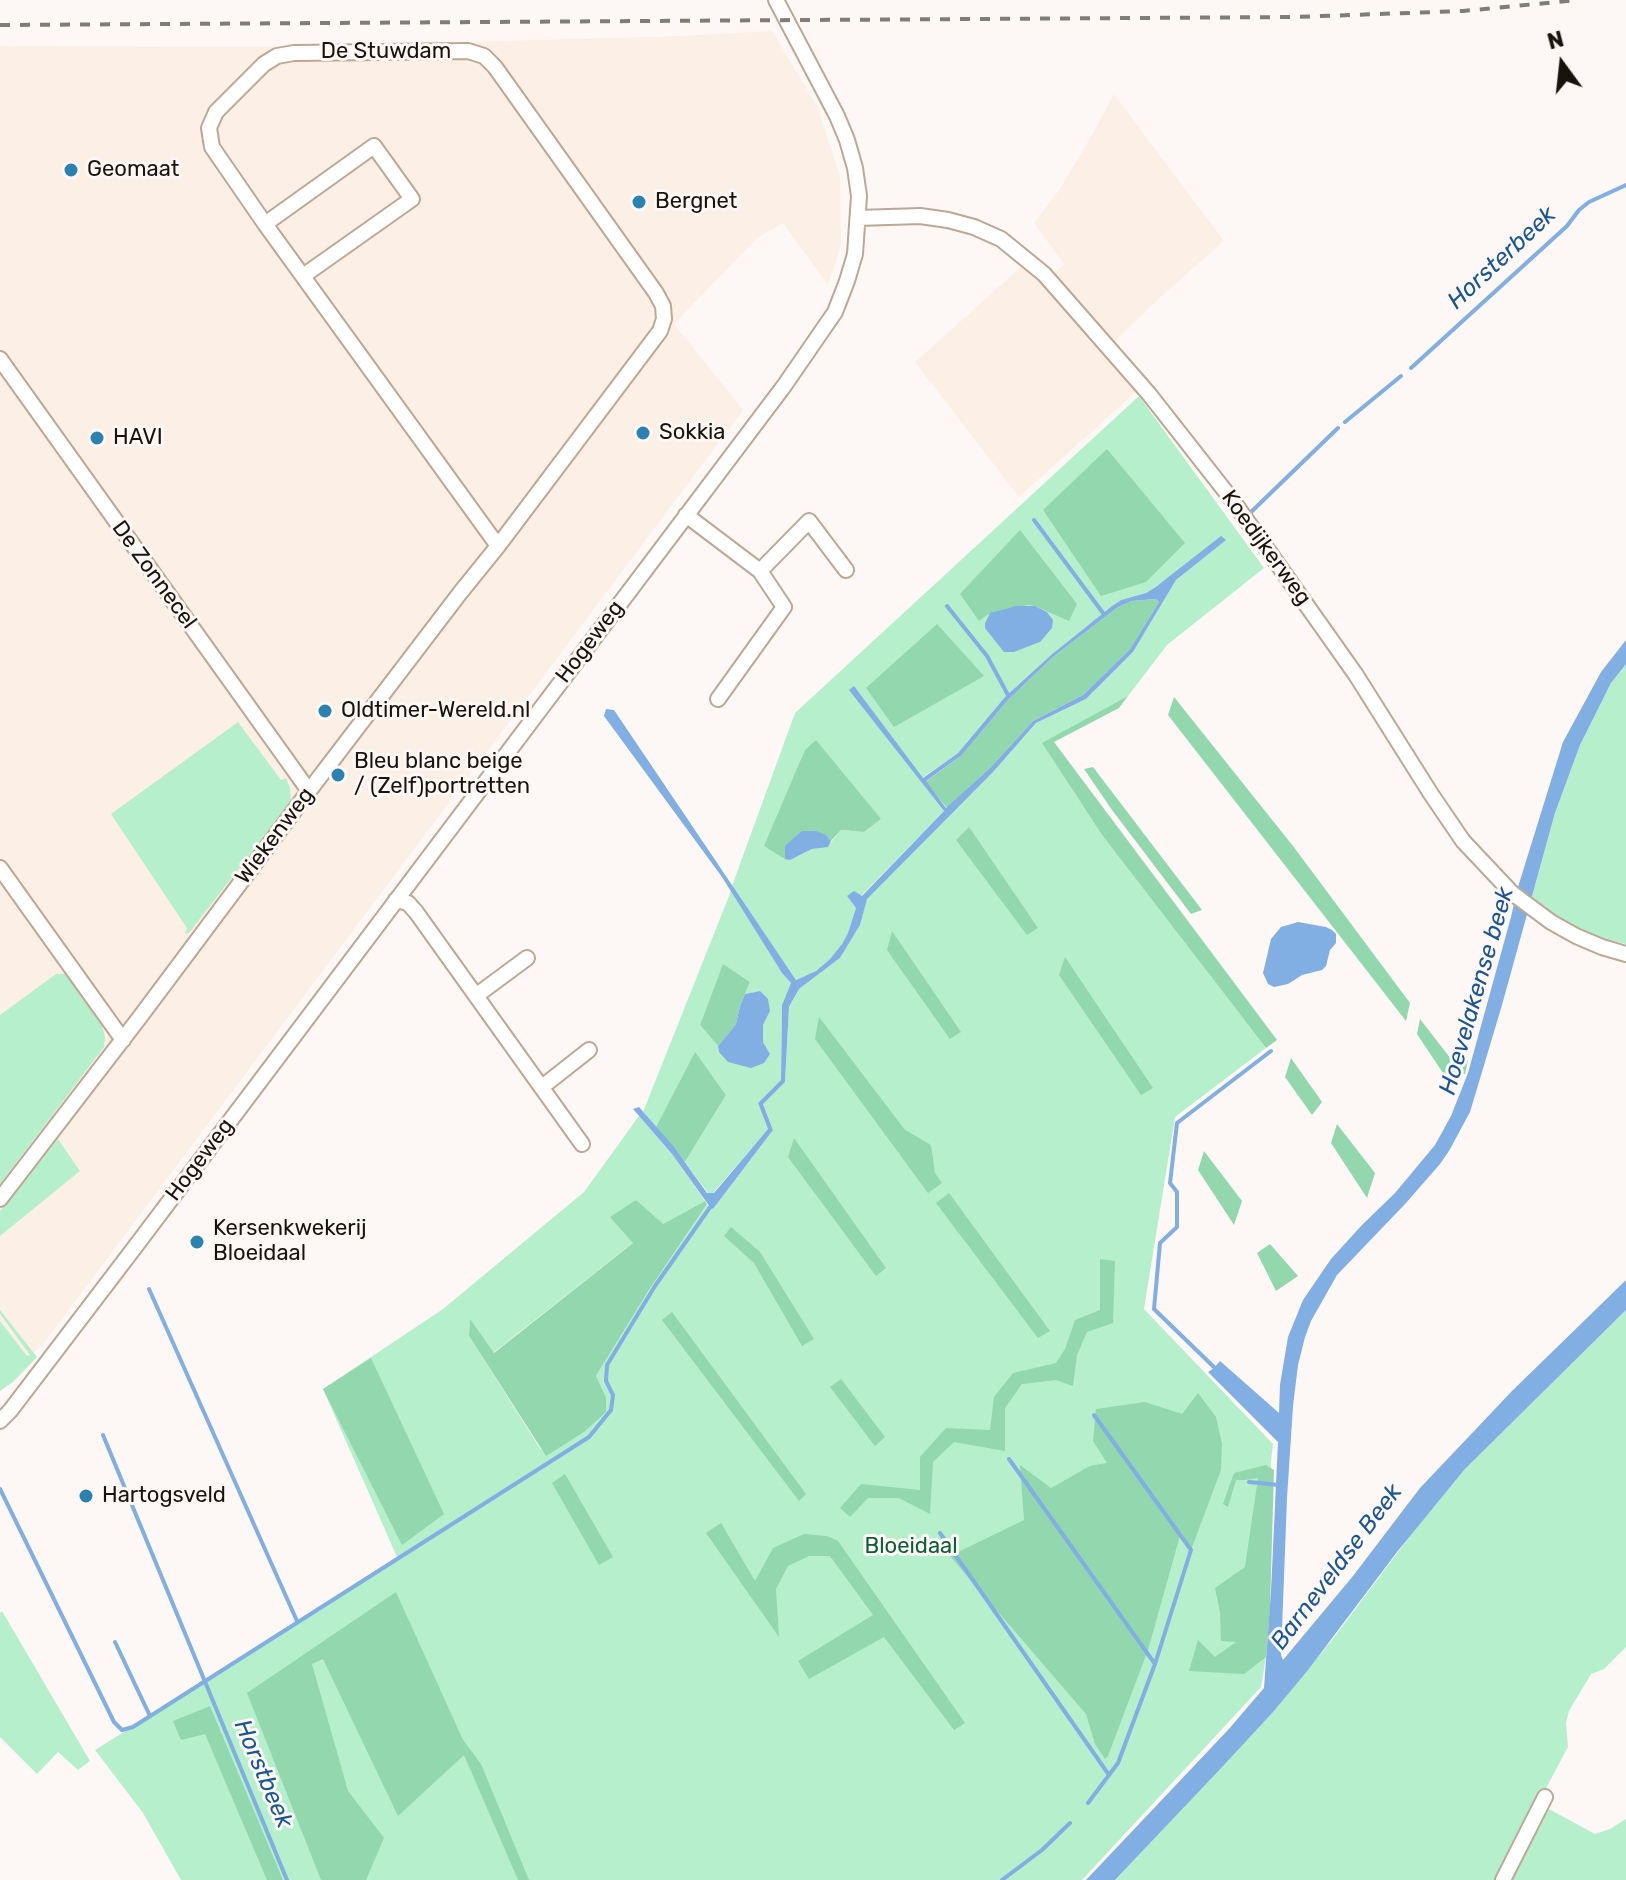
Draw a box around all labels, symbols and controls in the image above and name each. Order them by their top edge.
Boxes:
north arrow [1522,24,1602,104]
text: N [1545,25,1567,55]
street label: De Stuwdam [321,39,451,65]
place label: Geomaat [87,157,179,183]
marker: Geomaat [62,161,80,179]
place label: Bergnet [655,189,737,215]
marker: Bergnet [630,193,648,211]
water label: Horsterbeek [1442,201,1562,315]
place label: Sokkia [659,420,725,446]
marker: Sokkia [634,424,652,442]
place label: HAVI [113,425,163,451]
marker: HAVI [88,429,106,447]
street label: Koedijkerweg [1215,485,1317,611]
street label: De Zonnecel [106,516,202,634]
street label: Hogeweg [550,596,630,688]
place label: Oldtimer-Wereld.nl [341,698,530,724]
marker: Oldtimer-Wereld.nl [316,702,334,720]
place label: Bleu blanc beige / (Zelf)portretten [354,749,530,800]
marker: Bleu blanc beige / (Zelf)portretten [329,766,347,784]
street label: Wiekenweg [230,782,320,890]
water label: Hoevelakense beek [1434,884,1520,1098]
street label: Hogeweg [160,1114,240,1206]
place label: Kersenkwekerij Bloeidaal [213,1216,367,1268]
marker: Kersenkwekerij Bloeidaal [188,1233,206,1251]
water label: Barneveldse Beek [1265,1478,1409,1656]
place label: Hartogsveld [102,1483,226,1509]
marker: Hartogsveld [77,1487,95,1505]
park label: Bloeidaal [864,1534,958,1560]
water label: Horstbeek [227,1715,299,1833]

